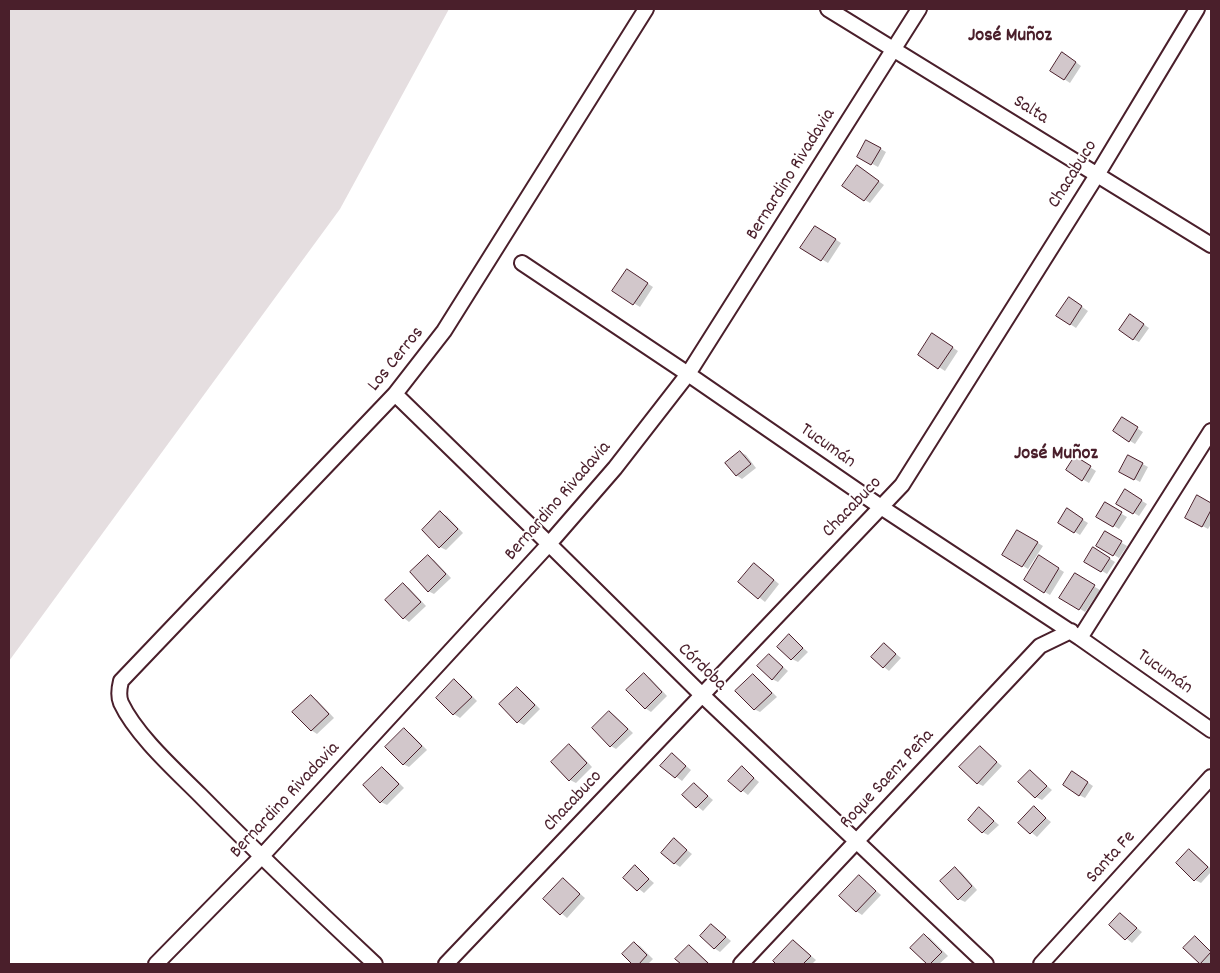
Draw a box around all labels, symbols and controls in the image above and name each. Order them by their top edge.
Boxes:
district label: José Muñoz [968,25,1052,49]
street label: Salta [1008,91,1052,131]
street label: Bernardino Rivadavia [742,105,842,245]
street label: Chacabuco [1044,137,1104,213]
street label: Los Cerros [364,323,430,397]
street label: Tucumán [795,420,859,474]
street label: Bernardino Rivadavia [501,438,617,566]
district label: José Muñoz [1014,443,1098,467]
street label: Chacabuco [818,473,888,543]
street label: Córdoba [672,639,730,697]
street label: Tucumán [1132,646,1196,700]
street label: Roque Saenz Peña [836,726,940,834]
street label: Bernardino Rivadavia [226,738,346,864]
street label: Chacabuco [540,766,608,838]
street label: Santa Fe [1082,827,1142,889]

